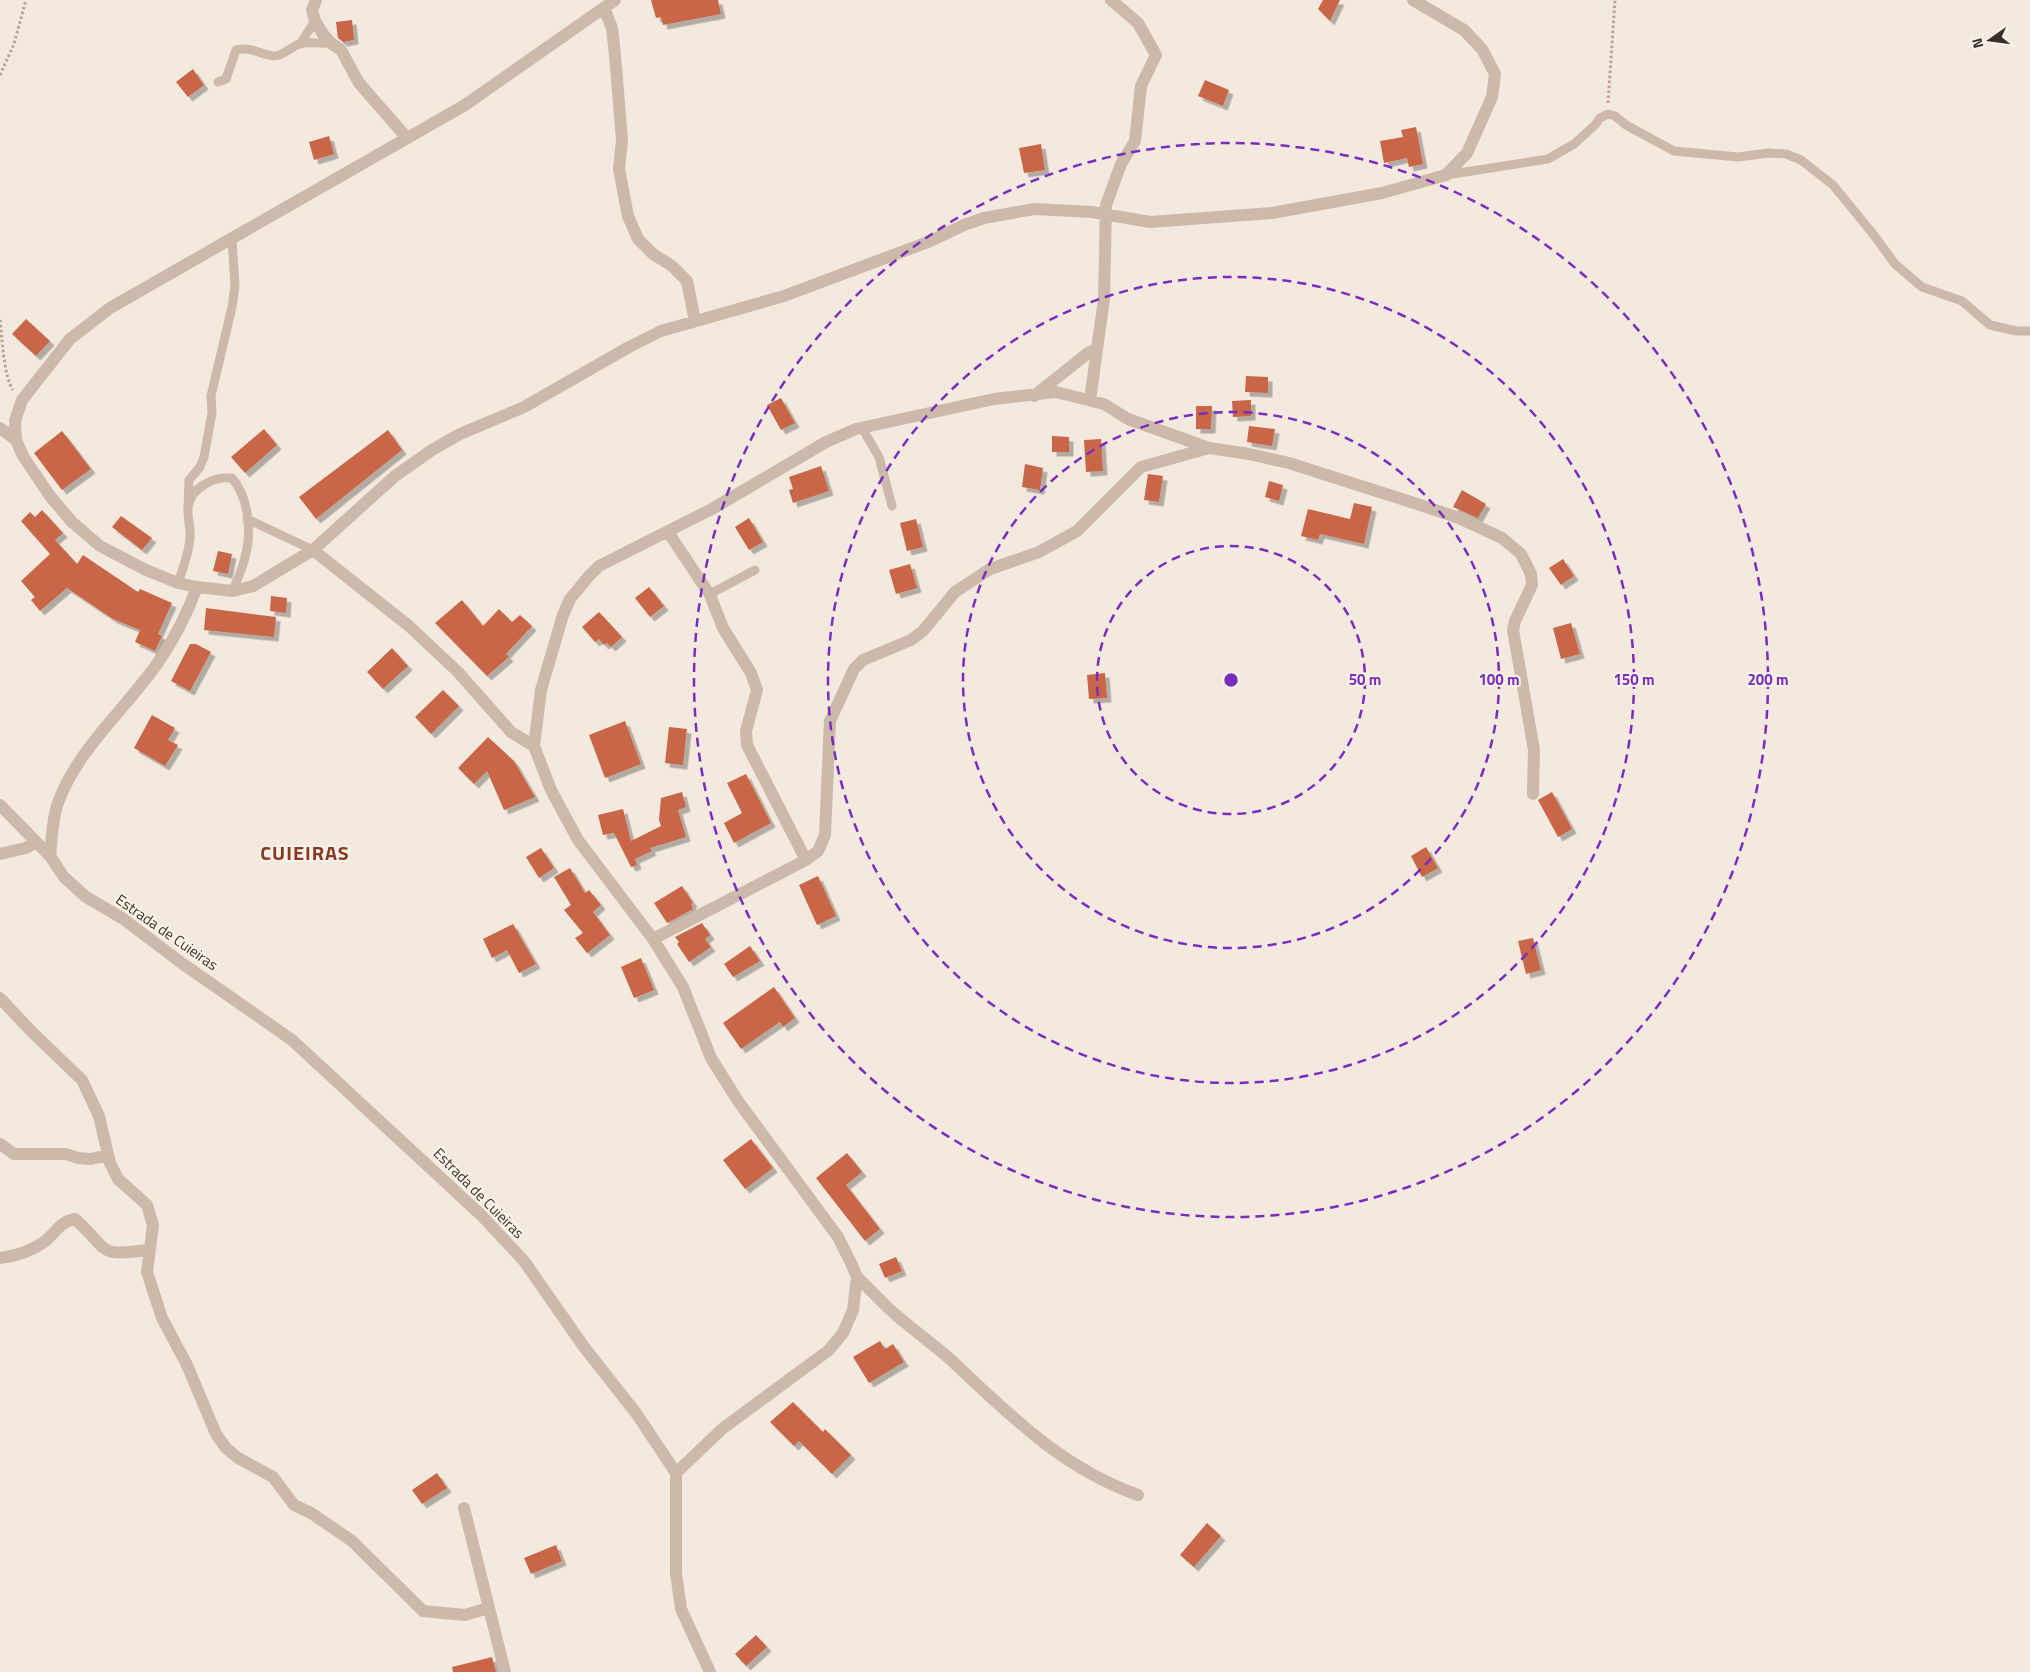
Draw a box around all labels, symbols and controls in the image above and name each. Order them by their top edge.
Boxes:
north arrow [1965,15,2015,65]
text: N [1966,36,1988,51]
text: 50 m [1349,668,1381,691]
text: 100 m [1478,668,1520,691]
text: 150 m [1613,668,1655,691]
text: 200 m [1747,668,1789,691]
centre of rings [1222,671,1240,689]
district label: CUIEIRAS [260,837,350,868]
street label: Estrada de Cuieiras [111,888,223,976]
street label: Estrada de Cuieiras [428,1142,530,1244]

